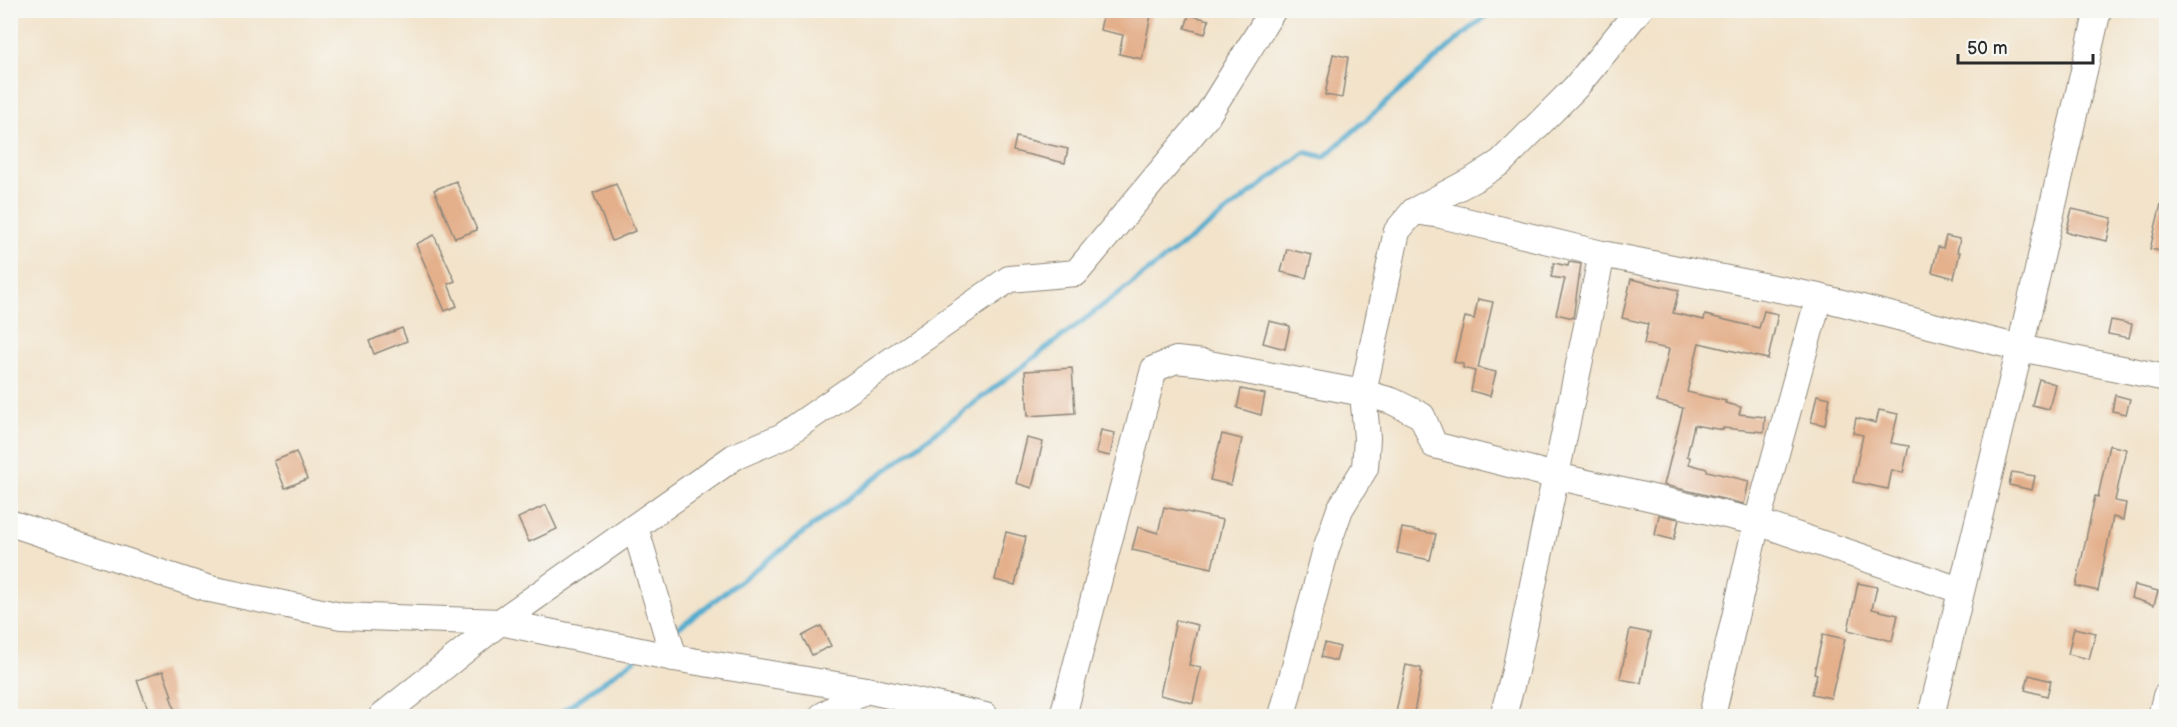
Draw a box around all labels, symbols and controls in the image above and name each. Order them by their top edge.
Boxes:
scale bar [1958,27,2093,65]
text: 50 m [1967,38,2008,59]

